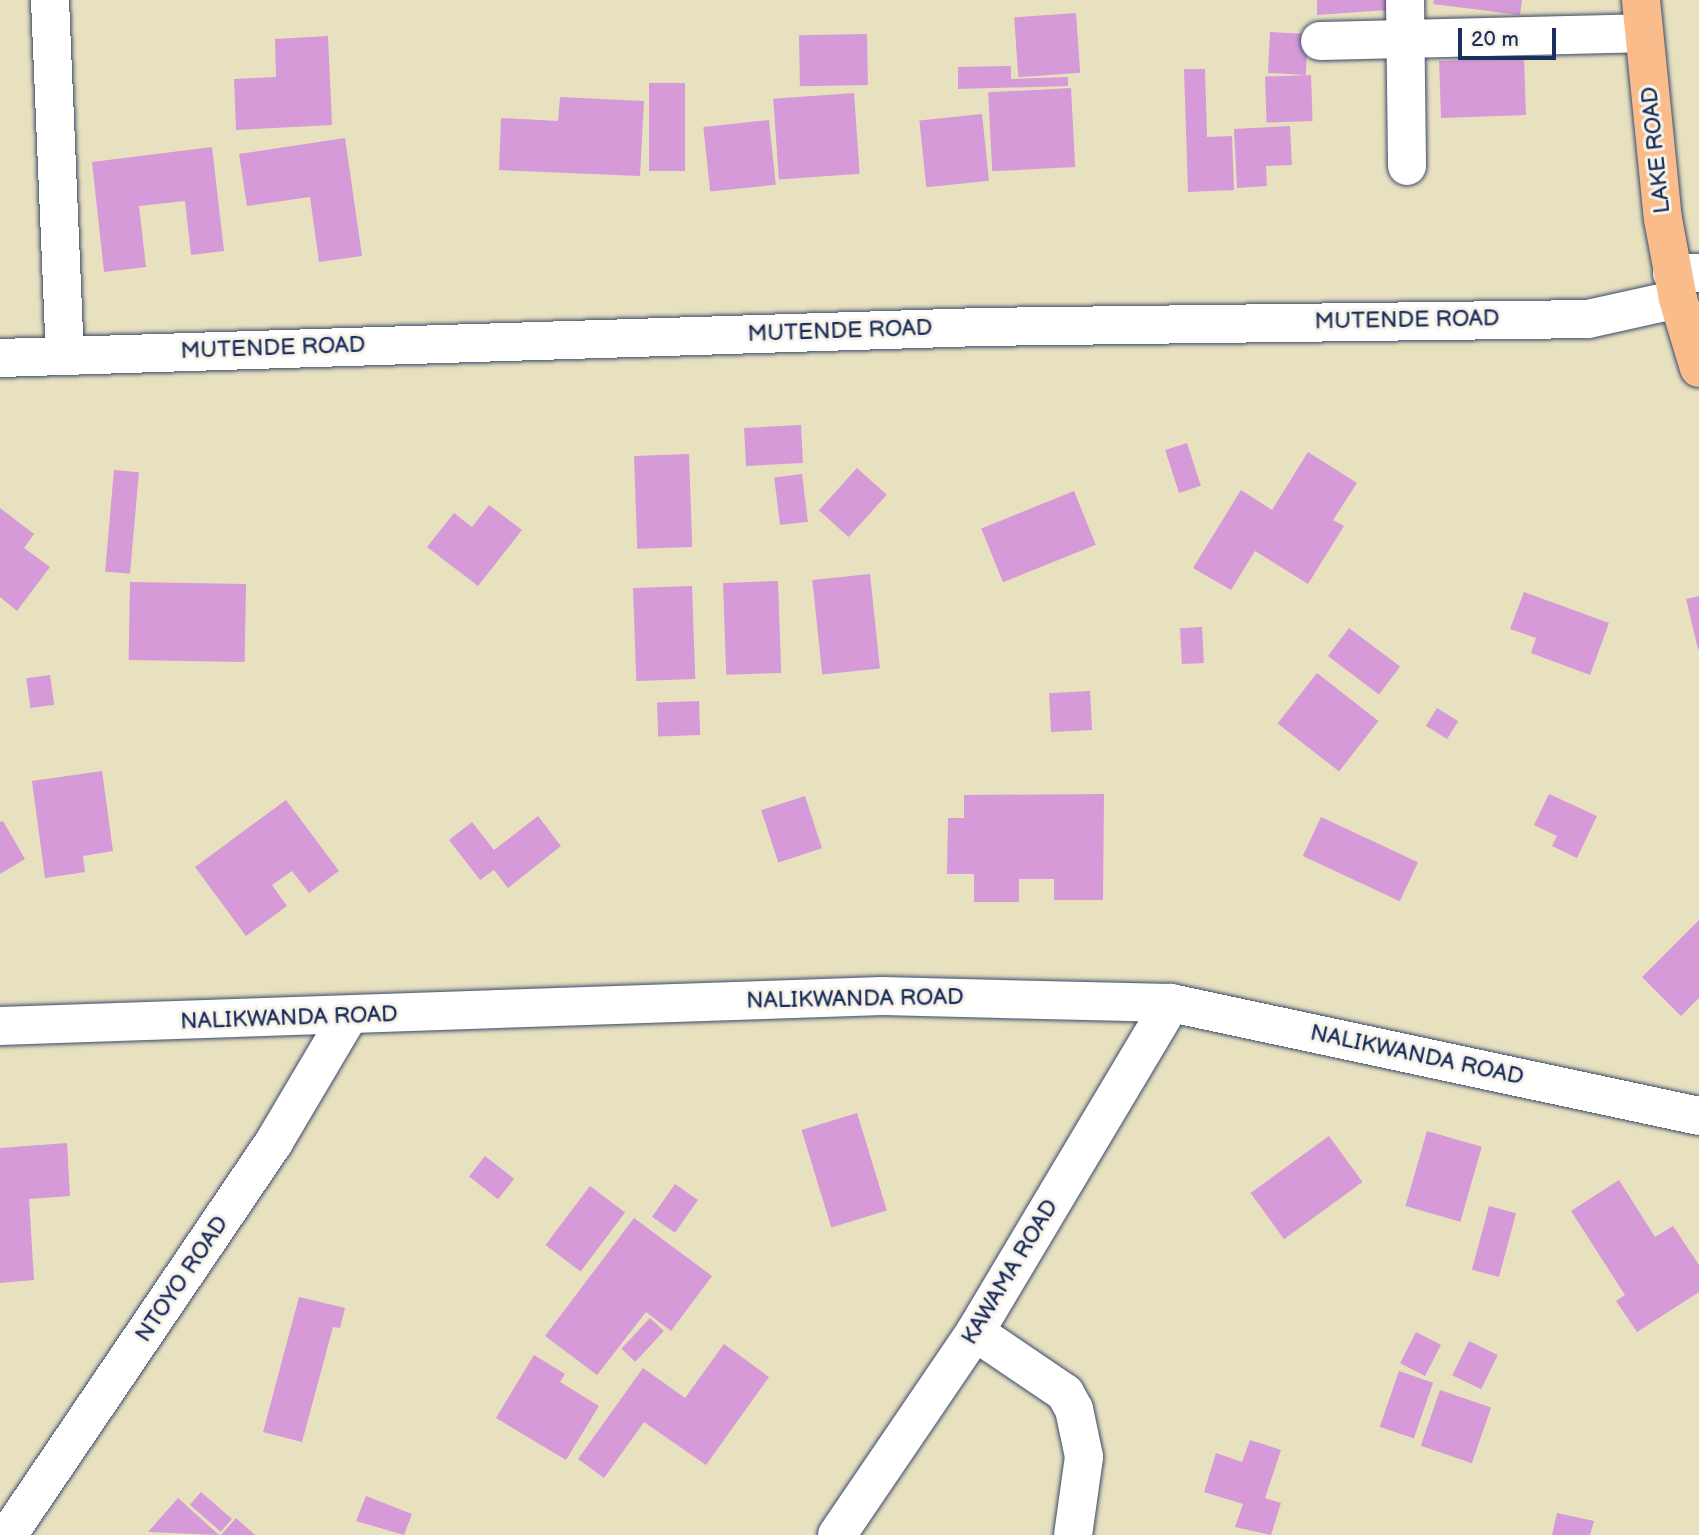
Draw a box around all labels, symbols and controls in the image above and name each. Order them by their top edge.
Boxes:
scale bar [1461,14,1559,58]
text: 20 m [1471,27,1519,52]
street label: LAKE ROAD [1636,85,1676,215]
street label: MUTENDE ROAD [1314,305,1500,335]
street label: MUTENDE ROAD [747,314,933,348]
street label: MUTENDE ROAD [180,331,366,365]
street label: NALIKWANDA ROAD [746,983,964,1015]
street label: NALIKWANDA ROAD [180,1000,398,1036]
street label: NALIKWANDA ROAD [1308,1019,1526,1091]
street label: KAWAMA ROAD [956,1194,1064,1350]
street label: NTOYO ROAD [130,1211,234,1347]

